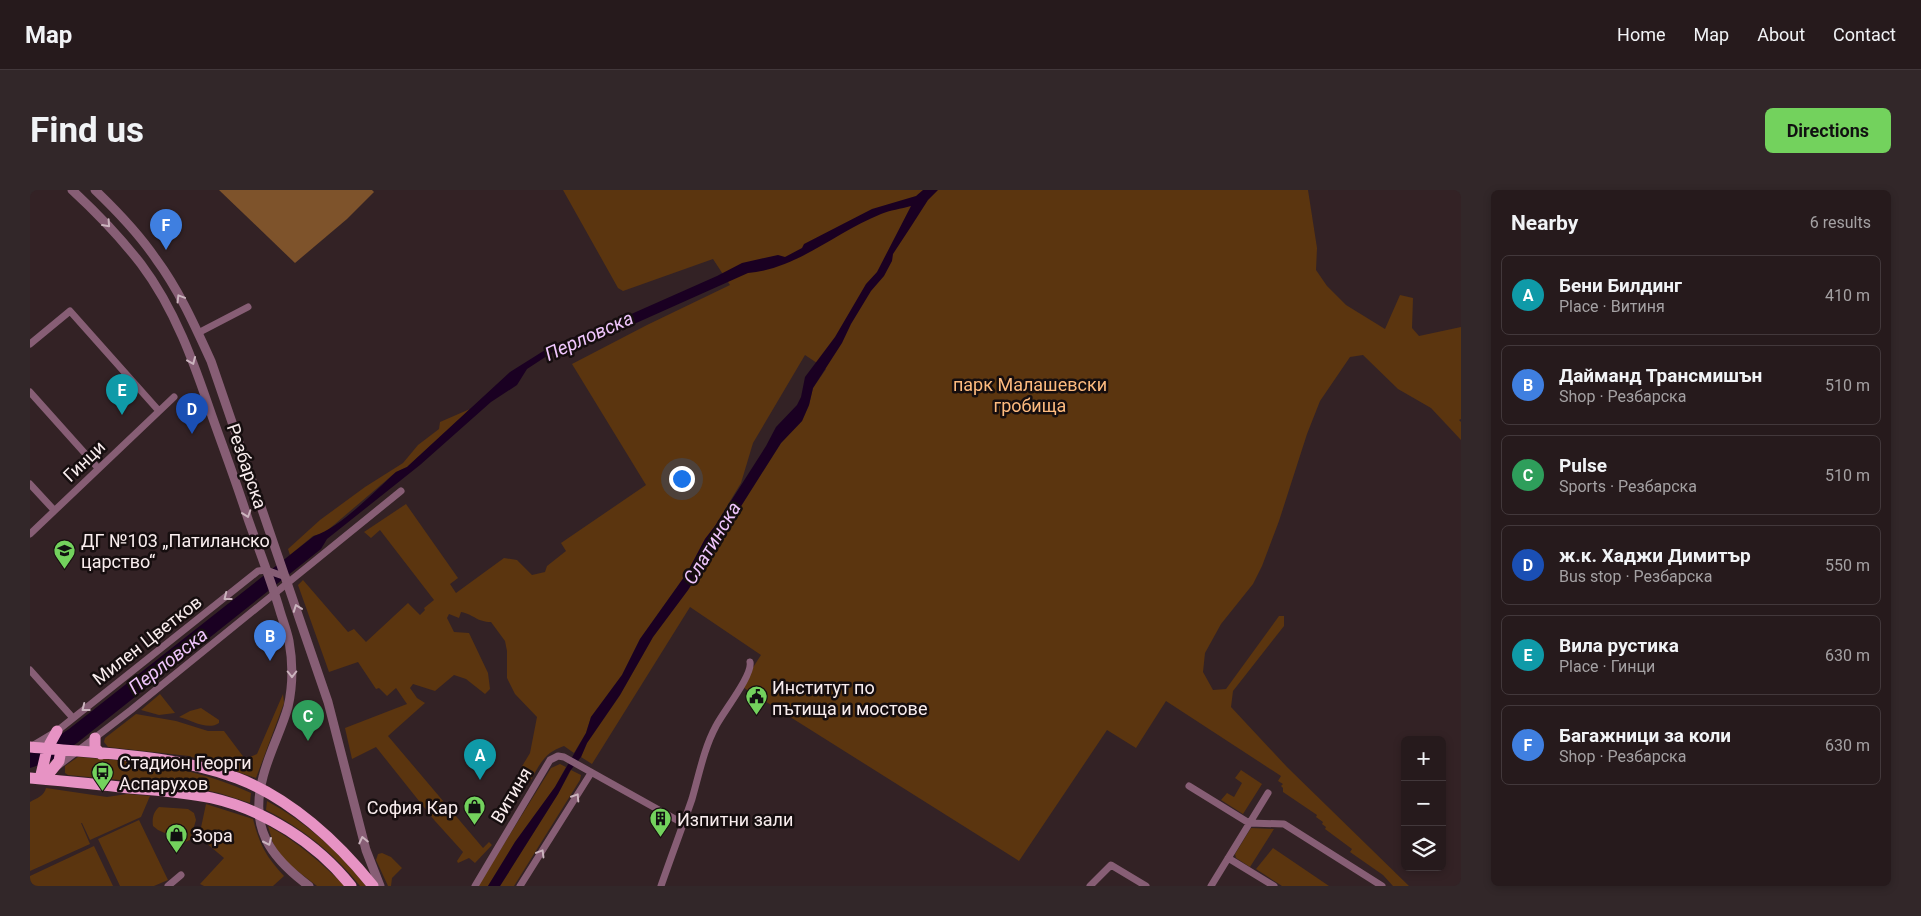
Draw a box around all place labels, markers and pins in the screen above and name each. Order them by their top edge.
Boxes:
pin: F [150,209,182,250]
pin: E [106,374,138,415]
pin: D [176,393,208,434]
place label: ДГ №103 „Патиланско царство“ [81,530,270,572]
school or university icon: ДГ №103 „Патиланско царство“ [53,538,77,569]
pin: B [254,620,286,661]
place label: Институт по пътища и мостове [772,677,927,719]
public building icon: Институт по пътища и мостове [744,685,768,716]
pin: C [292,700,324,741]
pin: A [464,739,496,780]
place label: Стадион Георги Аспарухов [119,752,252,794]
bus stop icon: Стадион Георги Аспарухов [91,760,115,791]
shop icon: София Кар [462,795,486,826]
place label: София Кар [367,797,458,818]
building icon: Изпитни зали [649,807,673,838]
place label: Изпитни зали [677,809,793,830]
shop icon: Зора [164,823,188,854]
place label: Зора [192,825,233,846]

